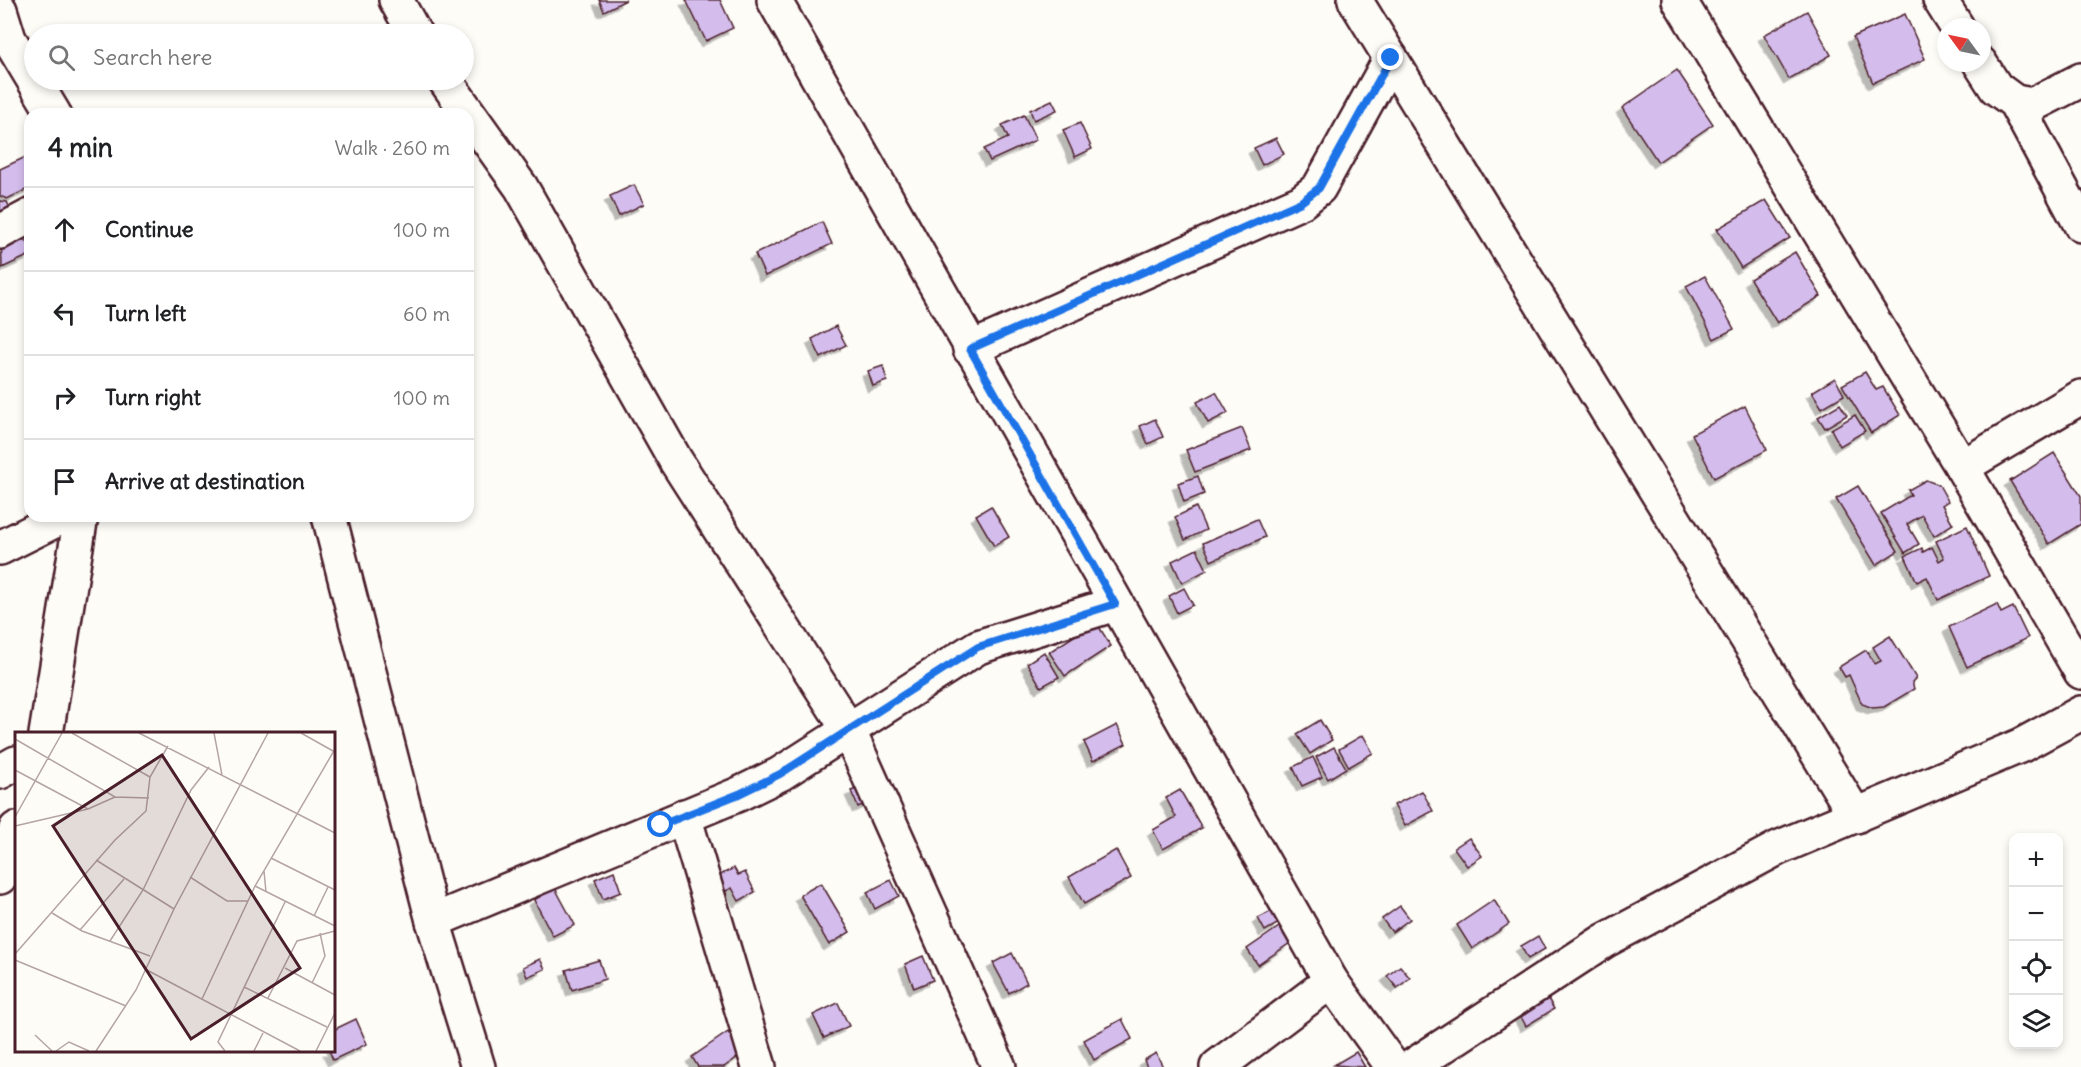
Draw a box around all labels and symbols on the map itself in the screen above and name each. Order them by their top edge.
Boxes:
north arrow [1937,18,1991,72]
route end [1377,44,1403,70]
inset map [15,732,334,1052]
route start [647,811,673,837]

